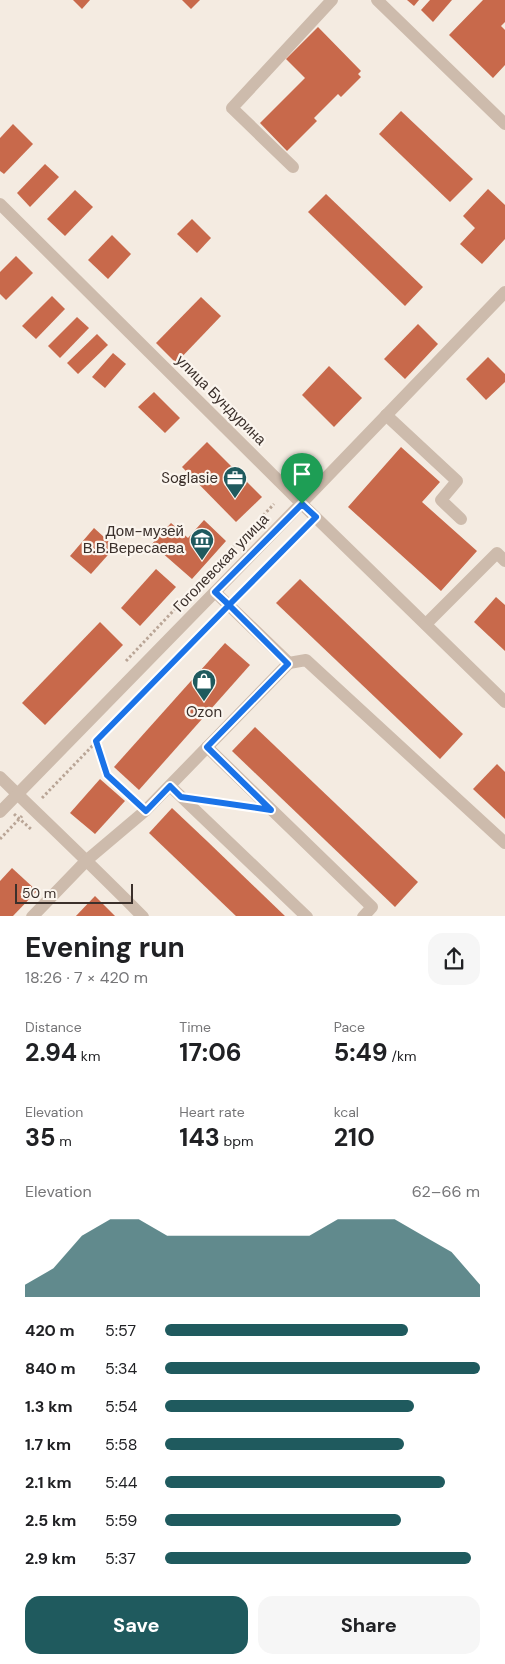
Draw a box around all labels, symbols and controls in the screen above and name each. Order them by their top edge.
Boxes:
street label: улица Бундурина [172,351,271,450]
pin [281,453,323,504]
icon: arrive [288,460,316,488]
office icon: Soglasie [222,465,248,499]
place label: Soglasie [161,468,218,488]
street label: Гоголевская улица [169,509,274,617]
place label: Дом-музей В.В.Вересаева [83,521,185,558]
museum icon: Дом-музей В.В.Вересаева [189,527,215,561]
shop icon: Ozon [191,668,217,702]
place label: Ozon [186,702,222,722]
scale bar [15,882,132,905]
text: 50 m [22,884,56,902]
text: Evening run [25,929,185,966]
button: share [428,933,480,985]
text: 18:26 · 7 × 420 m [25,967,148,988]
text: Distance [25,1018,82,1036]
text: Time [179,1018,211,1036]
text: Pace [334,1018,365,1036]
text: 2.94 [25,1036,77,1069]
text: 17:06 [179,1036,242,1069]
text: 5:49 [334,1036,388,1069]
text: km [77,1047,100,1065]
text: /km [388,1047,416,1065]
text: Elevation [25,1103,83,1121]
text: Heart rate [179,1103,245,1121]
text: kcal [334,1103,359,1121]
text: 35 [25,1121,56,1154]
text: 143 [179,1121,220,1154]
text: 210 [334,1121,375,1154]
text: m [56,1132,72,1150]
text: bpm [220,1132,254,1150]
text: Elevation [25,1181,92,1202]
text: 62–66 m [412,1181,480,1202]
text: 420 m [25,1320,75,1341]
text: 5:57 [105,1320,136,1341]
text: 840 m [25,1358,76,1379]
text: 5:34 [105,1358,137,1379]
text: 1.3 km [25,1396,73,1417]
text: 5:54 [105,1396,137,1417]
text: 1.7 km [25,1434,71,1455]
text: 5:58 [105,1434,137,1455]
text: 2.1 km [25,1472,72,1493]
text: 5:44 [105,1472,137,1493]
text: 2.5 km [25,1510,76,1531]
text: 5:59 [105,1510,137,1531]
text: 2.9 km [25,1548,76,1569]
text: 5:37 [105,1548,136,1569]
button: Save [25,1596,248,1654]
button: Share [258,1596,480,1654]

